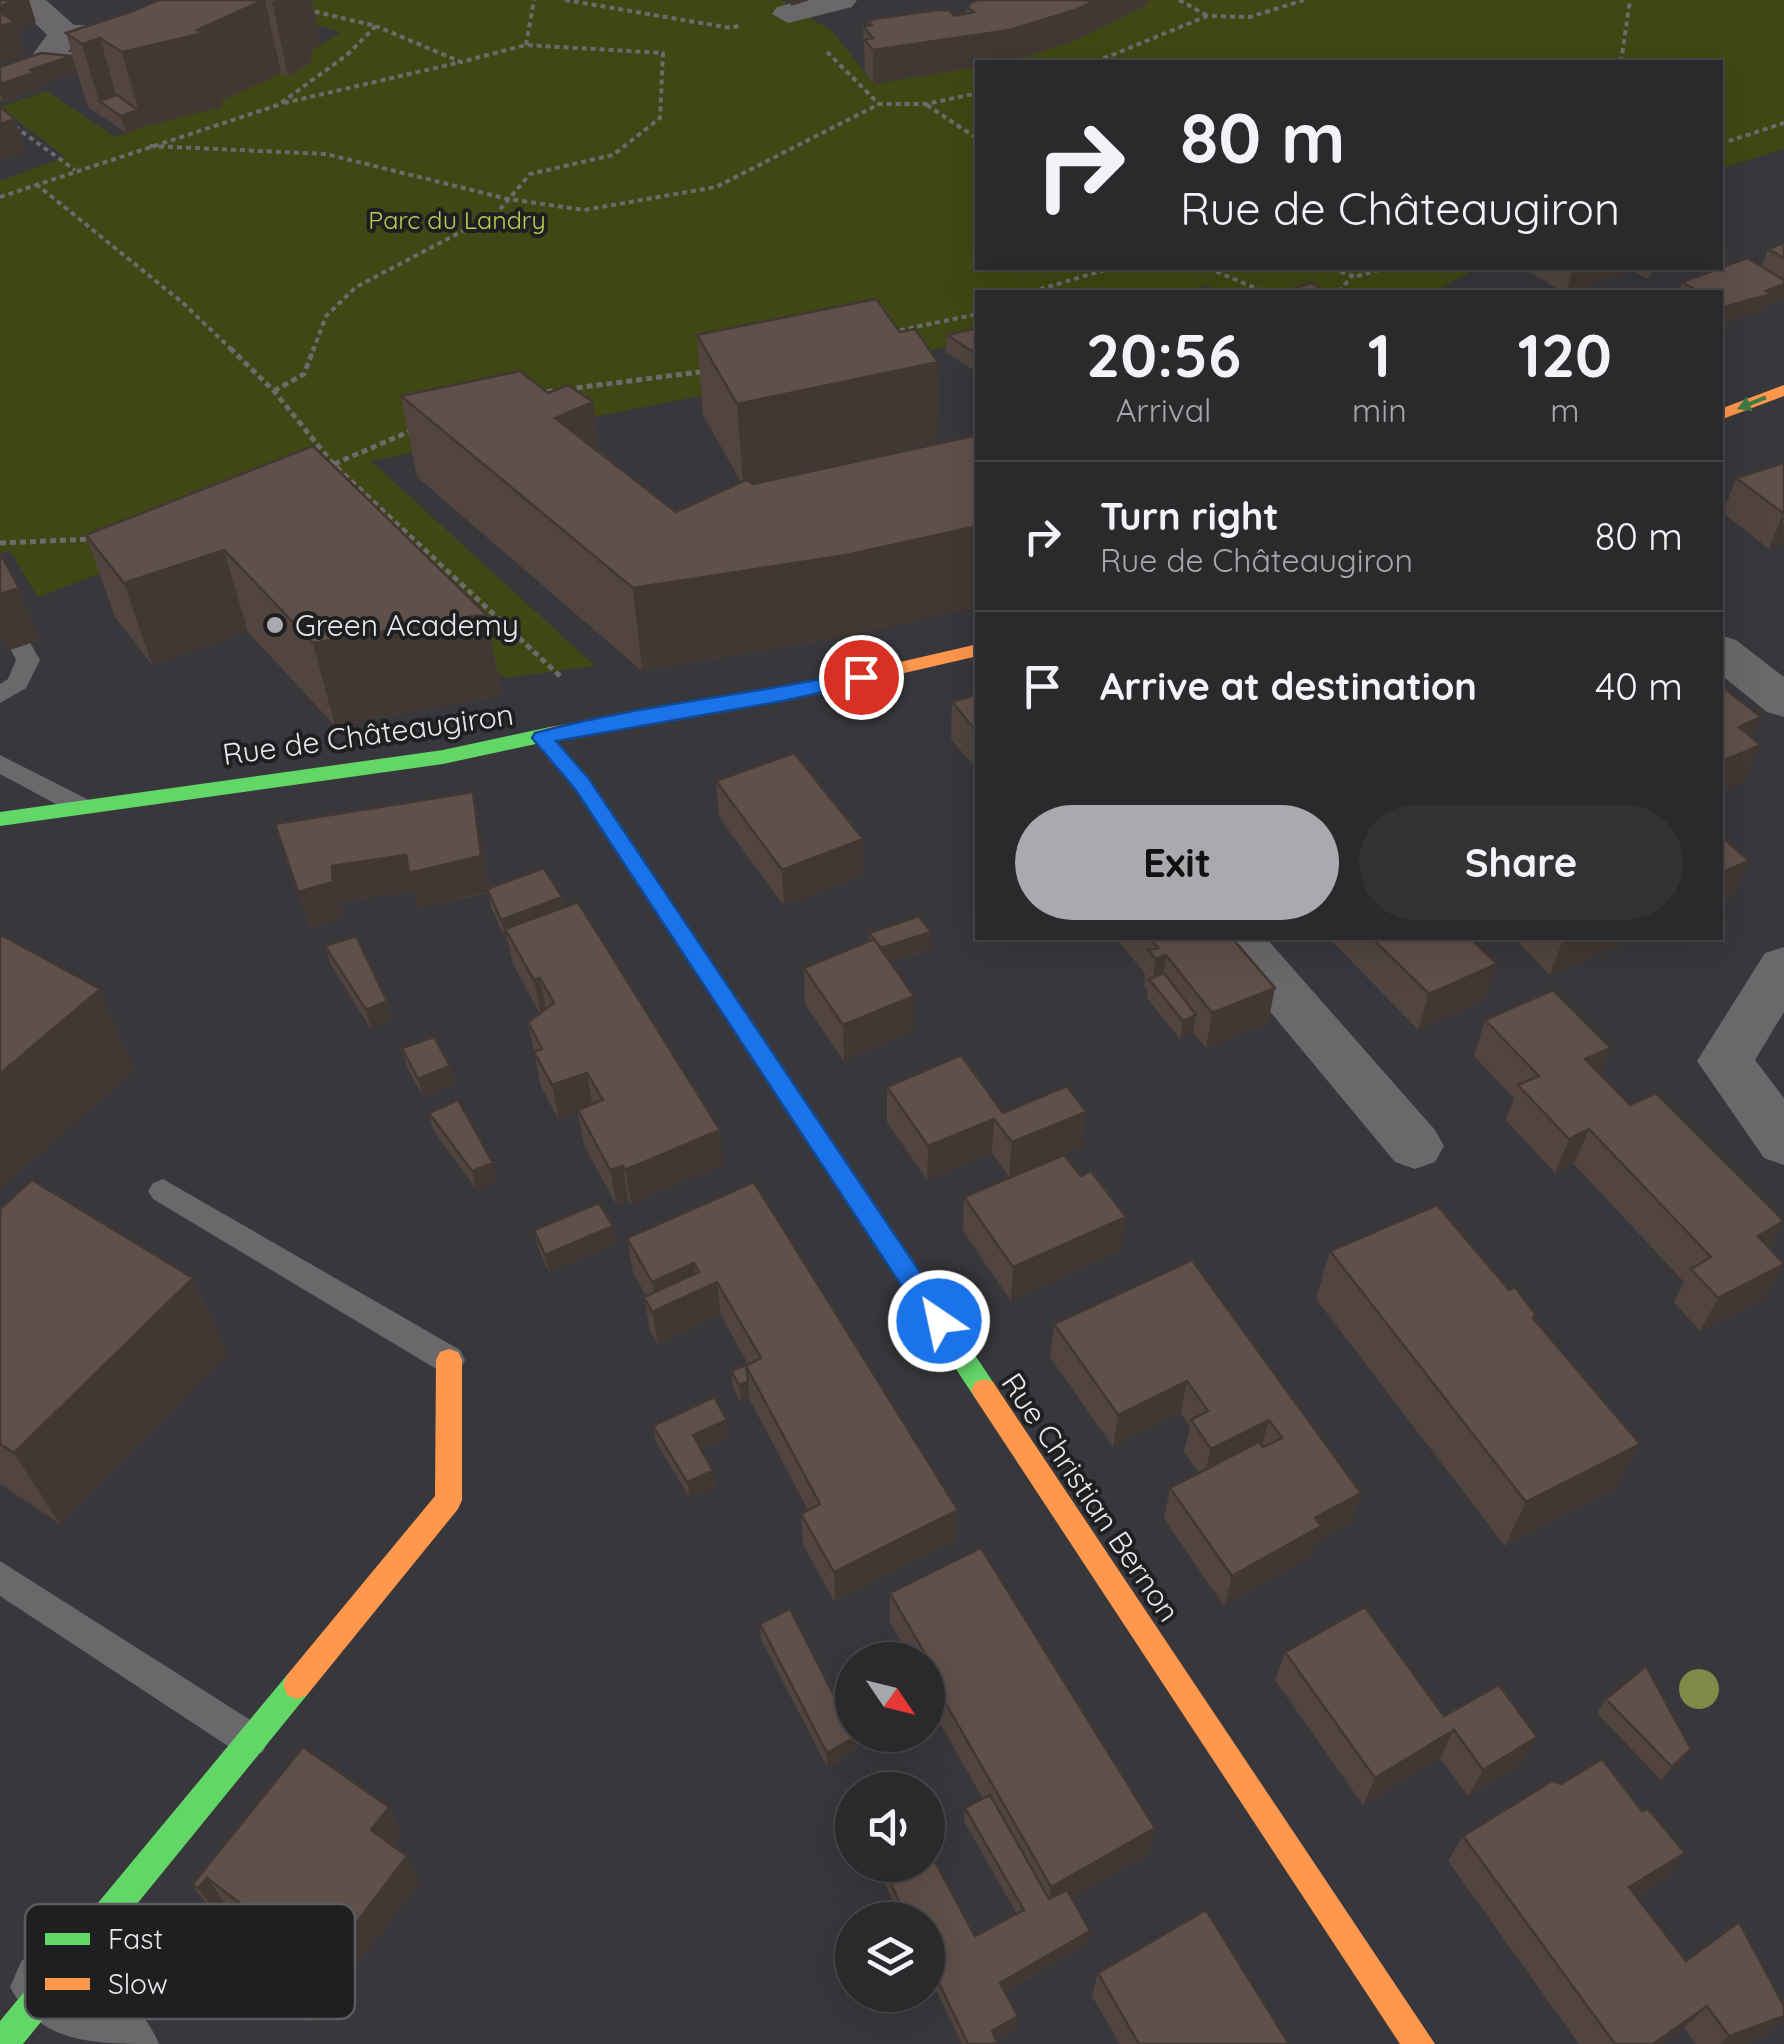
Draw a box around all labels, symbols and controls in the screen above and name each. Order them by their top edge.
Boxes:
text: 80 m [1180,93,1345,181]
icon: right [1015,100,1145,230]
text: Rue de Châteaugiron [1180,180,1620,236]
park label: Parc du Landry [368,204,546,235]
text: 20:56 [1086,317,1241,392]
text: 1 [1368,317,1391,392]
text: 120 [1518,317,1612,392]
text: Arrival [1116,390,1211,430]
text: min [1352,390,1407,430]
text: m [1550,390,1579,430]
one-way arrow [1737,395,1767,411]
text: Turn right [1100,492,1279,540]
icon: right [1015,509,1070,564]
text: 80 m [1595,512,1683,560]
text: Rue de Châteaugiron [1100,540,1413,580]
place label: Green Academy [295,606,519,644]
marker: Green Academy [264,614,286,636]
pin [819,635,904,720]
icon: arrive [834,650,889,705]
icon: arrive [1015,659,1070,714]
text: Arrive at destination [1100,662,1477,710]
text: 40 m [1595,662,1683,710]
street label: Rue de Châteaugiron [220,695,516,773]
button: Exit [1015,805,1339,920]
button: Share [1359,805,1683,920]
position arrow [887,1269,991,1373]
street label: Rue Christian Bernon [994,1365,1188,1629]
north arrow [835,1642,945,1752]
map controls [835,1642,945,2012]
button: sound [835,1772,945,1882]
button: layers [835,1902,945,2012]
legend [25,1904,355,2019]
text: Fast [108,1921,163,1956]
text: Slow [108,1966,168,2001]

